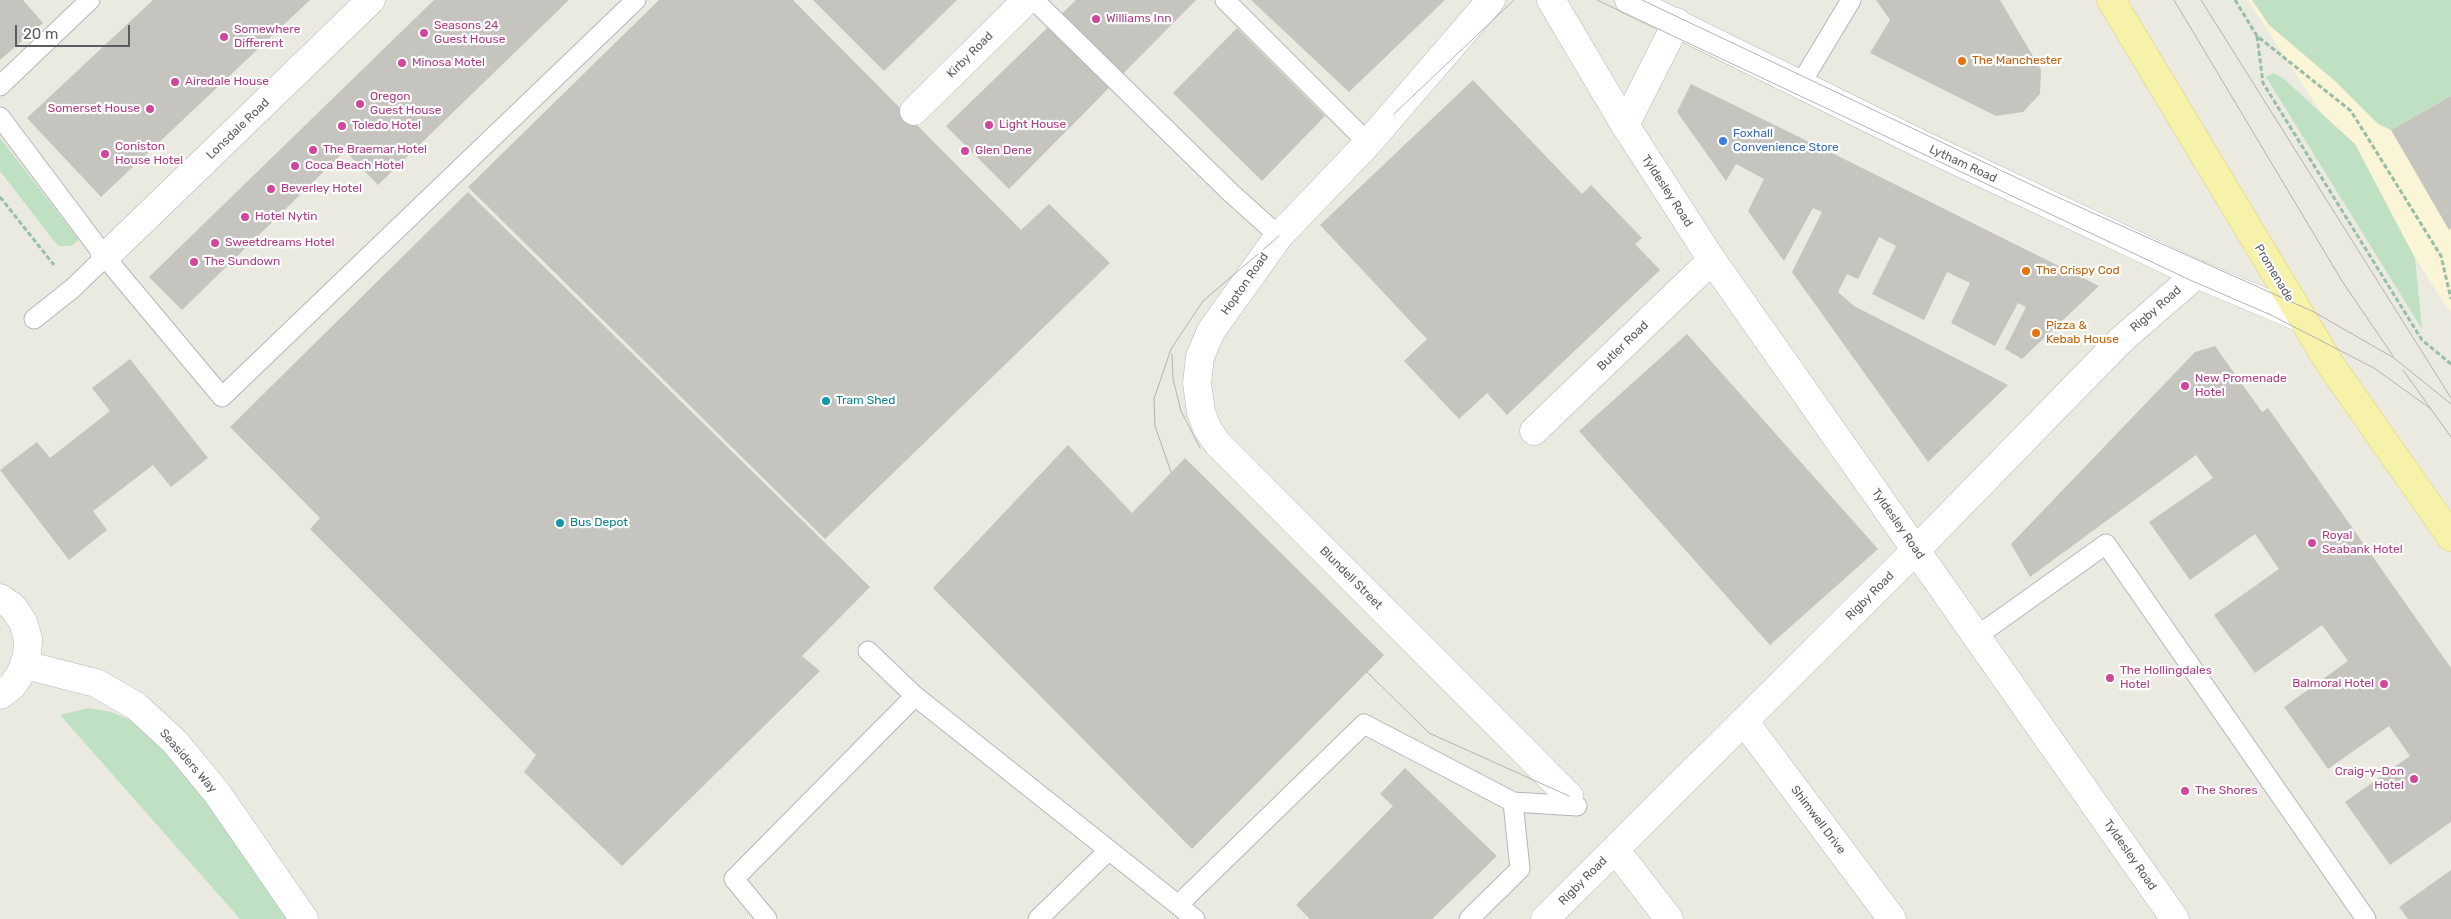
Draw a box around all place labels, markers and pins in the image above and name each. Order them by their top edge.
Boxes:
place label: Williams Inn [1106,12,1171,26]
marker: Williams Inn [1090,13,1102,25]
place label: Seasons 24 Guest House [434,19,505,47]
place label: Somewhere Different [234,23,300,51]
marker: Seasons 24 Guest House [418,27,430,39]
marker: Somewhere Different [218,31,230,43]
place label: The Manchester [1972,54,2062,68]
marker: The Manchester [1956,55,1968,67]
place label: Minosa Motel [412,56,485,70]
marker: Minosa Motel [396,57,408,69]
place label: Airedale House [185,75,269,89]
marker: Airedale House [169,76,181,88]
place label: Oregon Guest House [370,90,441,118]
marker: Oregon Guest House [354,98,366,110]
place label: Somerset House [48,102,140,116]
marker: Somerset House [144,103,156,115]
place label: Light House [999,118,1066,132]
place label: Toledo Hotel [352,119,421,133]
marker: Light House [983,119,995,131]
marker: Toledo Hotel [336,120,348,132]
place label: Foxhall Convenience Store [1733,127,1839,155]
marker: Foxhall Convenience Store [1717,135,1729,147]
place label: Coniston House Hotel [115,140,183,168]
place label: The Braemar Hotel [323,143,427,157]
marker: The Braemar Hotel [307,144,319,156]
place label: Glen Dene [975,144,1032,158]
marker: Glen Dene [959,145,971,157]
marker: Coniston House Hotel [99,148,111,160]
place label: Coca Beach Hotel [305,159,404,173]
marker: Coca Beach Hotel [289,160,301,172]
place label: Beverley Hotel [281,182,362,196]
marker: Beverley Hotel [265,183,277,195]
place label: Hotel Nytin [255,210,317,224]
marker: Hotel Nytin [239,211,251,223]
place label: Sweetdreams Hotel [225,236,334,250]
marker: Sweetdreams Hotel [209,237,221,249]
place label: The Sundown [204,255,280,269]
marker: The Sundown [188,256,200,268]
place label: The Crispy Cod [2036,264,2120,278]
marker: The Crispy Cod [2020,265,2032,277]
place label: Pizza & Kebab House [2046,319,2119,347]
marker: Pizza & Kebab House [2030,327,2042,339]
place label: New Promenade Hotel [2195,372,2287,400]
marker: New Promenade Hotel [2179,380,2191,392]
place label: Tram Shed [836,394,895,408]
marker: Tram Shed [820,395,832,407]
place label: Bus Depot [570,516,628,530]
marker: Bus Depot [554,517,566,529]
place label: Royal Seabank Hotel [2322,529,2403,557]
marker: Royal Seabank Hotel [2306,537,2318,549]
place label: The Hollingdales Hotel [2120,664,2212,692]
marker: The Hollingdales Hotel [2104,672,2116,684]
place label: Balmoral Hotel [2292,677,2374,691]
marker: Balmoral Hotel [2378,678,2390,690]
place label: Craig-y-Don Hotel [2335,765,2404,793]
marker: Craig-y-Don Hotel [2408,773,2420,785]
place label: The Shores [2195,784,2258,798]
marker: The Shores [2179,785,2191,797]

